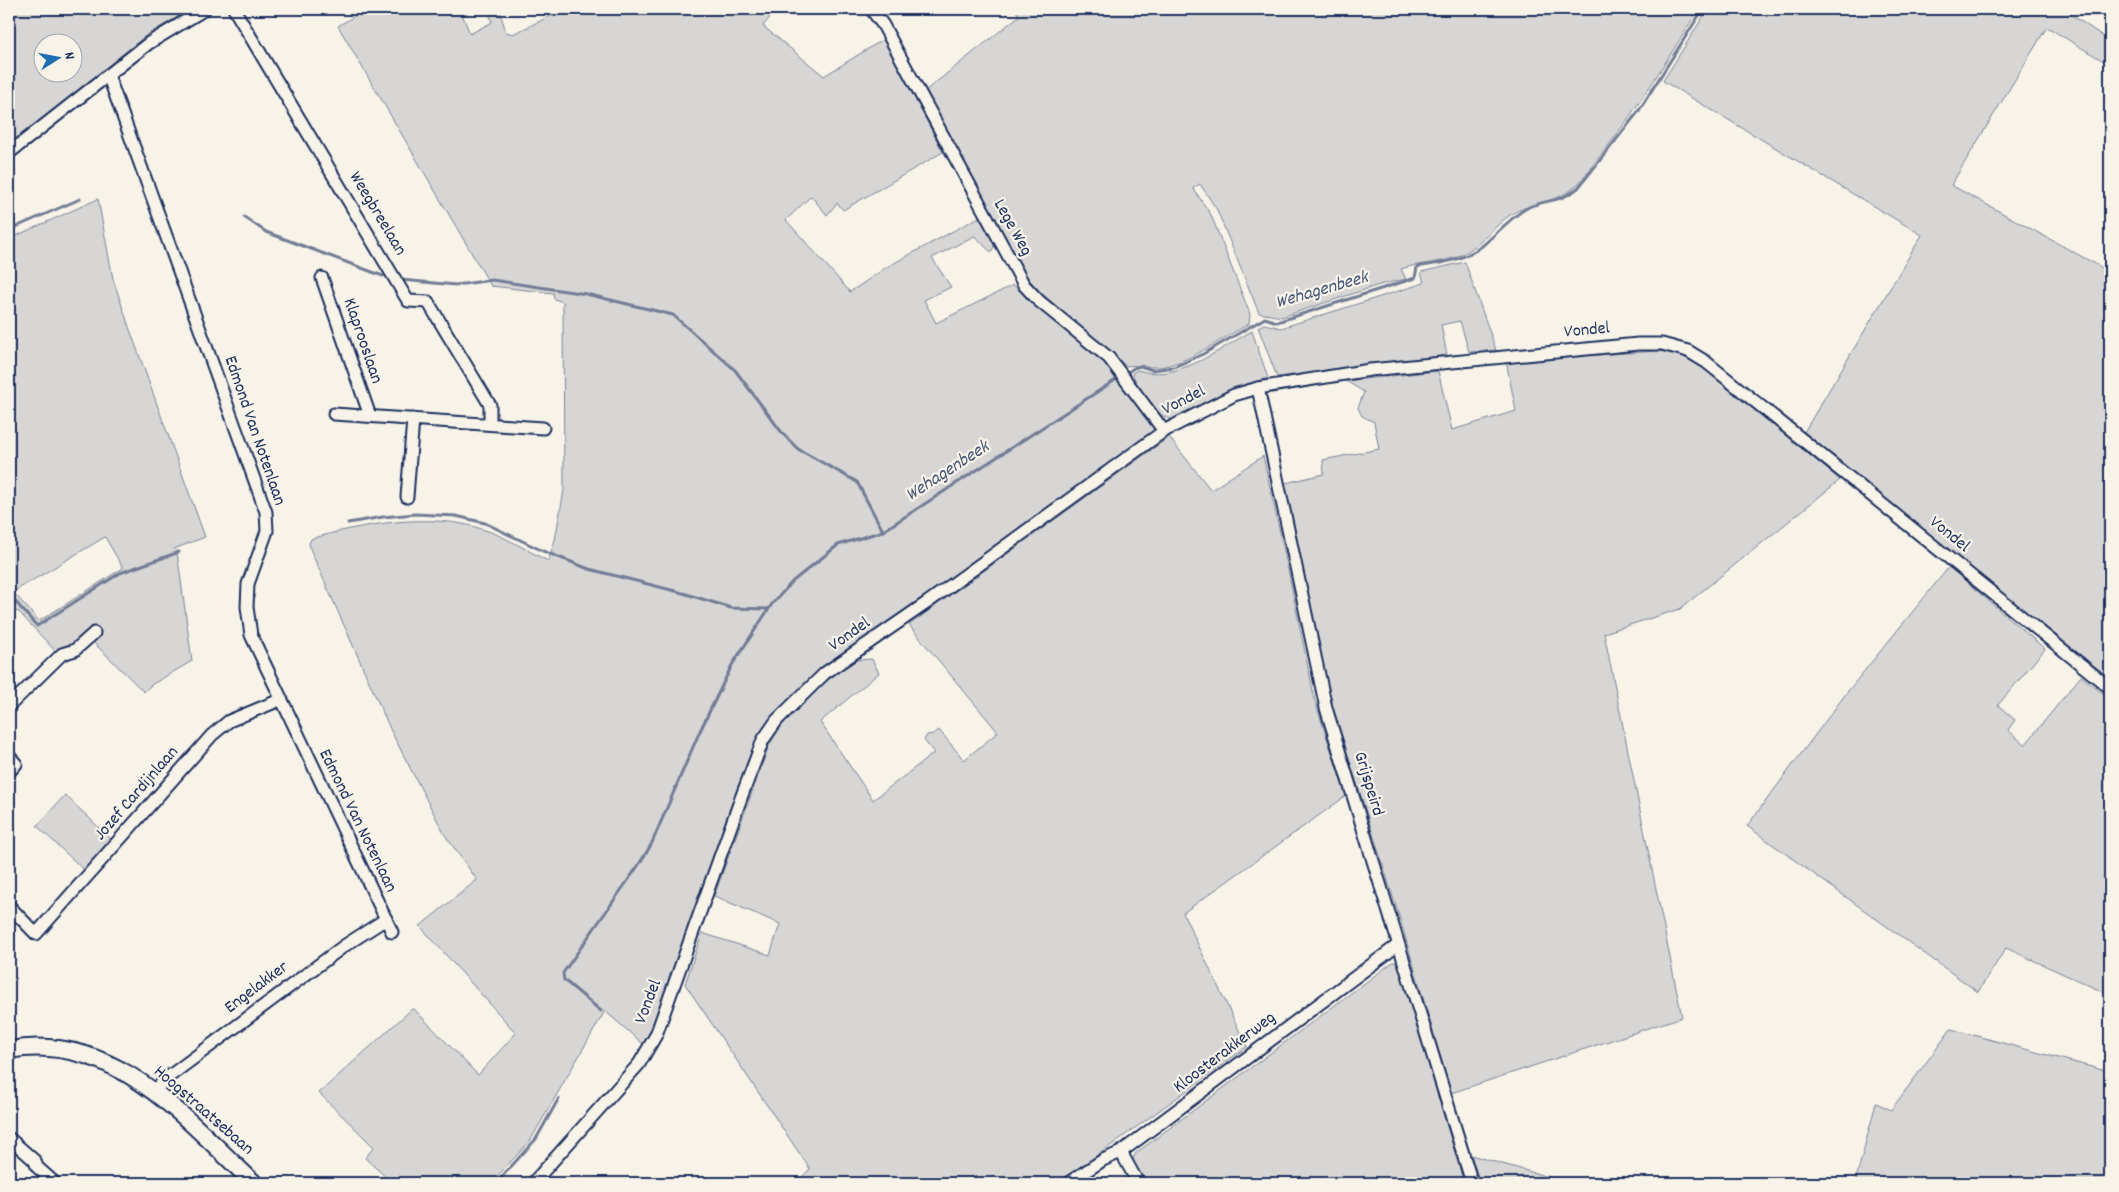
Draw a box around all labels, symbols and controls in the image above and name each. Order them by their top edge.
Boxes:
north arrow [32,32,82,82]
text: N [58,51,79,61]
street label: Weegbreelaan [342,167,412,261]
street label: Lege Weg [986,195,1038,261]
water label: Wehagenbeek [1273,264,1374,317]
street label: Klaprooslaan [336,295,388,387]
street label: Vondel [1563,316,1612,345]
street label: Edmond Van Notenlaan [217,353,291,509]
street label: Vondel [1158,379,1211,422]
water label: Wehagenbeek [901,434,997,509]
street label: Vondel [1923,511,1975,560]
street label: Vondel [824,611,876,658]
street label: Jozef Cardijnlaan [89,741,185,847]
street label: Edmond Van Notenlaan [311,745,403,897]
street label: Grijspeird [1346,749,1390,819]
street label: Engelakker [220,955,294,1020]
street label: Vondel [629,976,669,1028]
street label: Kloosterakkerweg [1169,1006,1282,1100]
street label: Hoogstraatsebaan [147,1060,259,1162]

